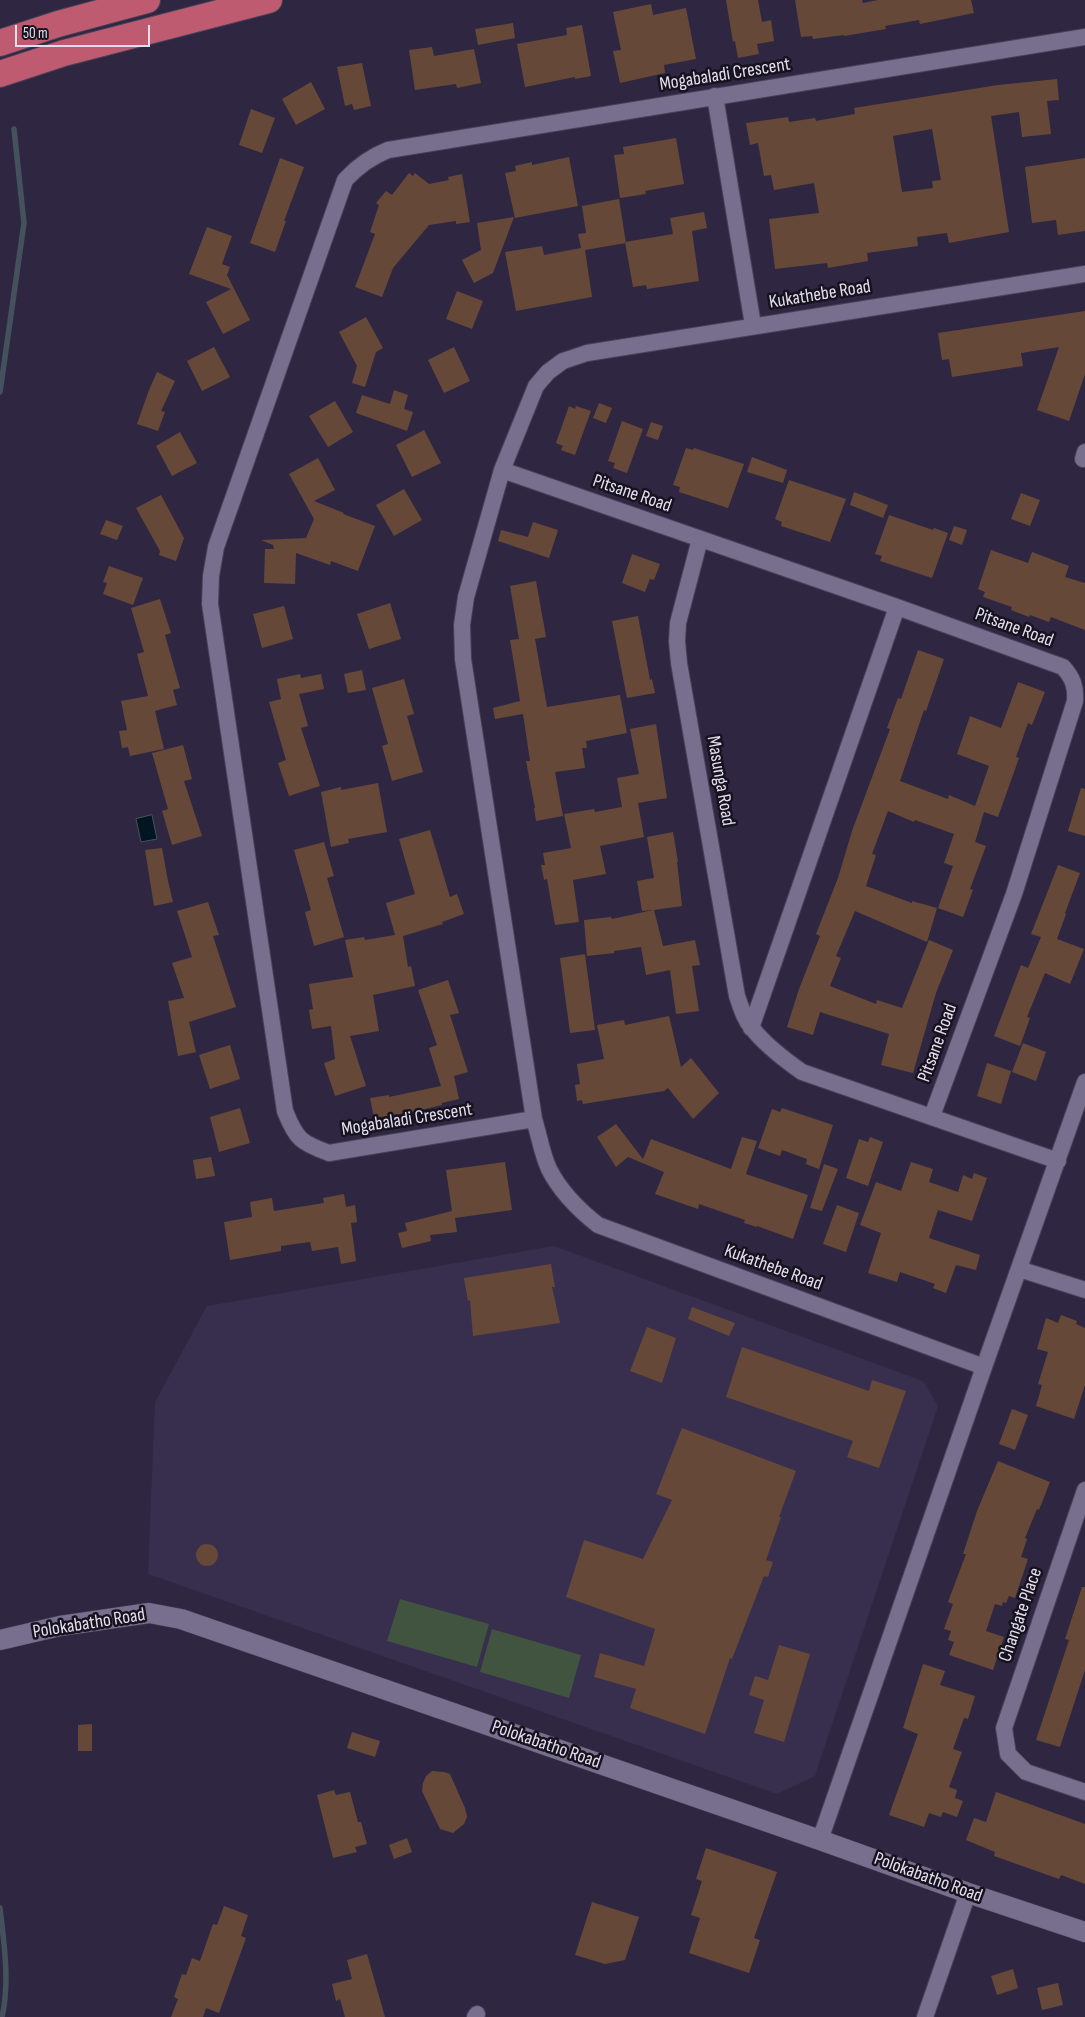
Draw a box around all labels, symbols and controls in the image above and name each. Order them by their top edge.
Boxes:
scale bar [18,15,152,47]
text: 50 m [23,24,48,43]
street label: Mogabaladi Crescent [658,53,792,97]
street label: Kukathebe Road [768,276,872,314]
street label: Pitsane Road [590,470,674,518]
street label: Pitsane Road [972,603,1056,653]
street label: Masunga Road [701,734,739,828]
street label: Pitsane Road [913,1001,963,1085]
street label: Mogabaladi Crescent [340,1098,474,1142]
street label: Kukathebe Road [721,1240,825,1296]
street label: Changate Place [994,1565,1048,1665]
street label: Polokabatho Road [31,1604,147,1644]
street label: Polokabatho Road [489,1716,603,1774]
street label: Polokabatho Road [871,1848,985,1908]

